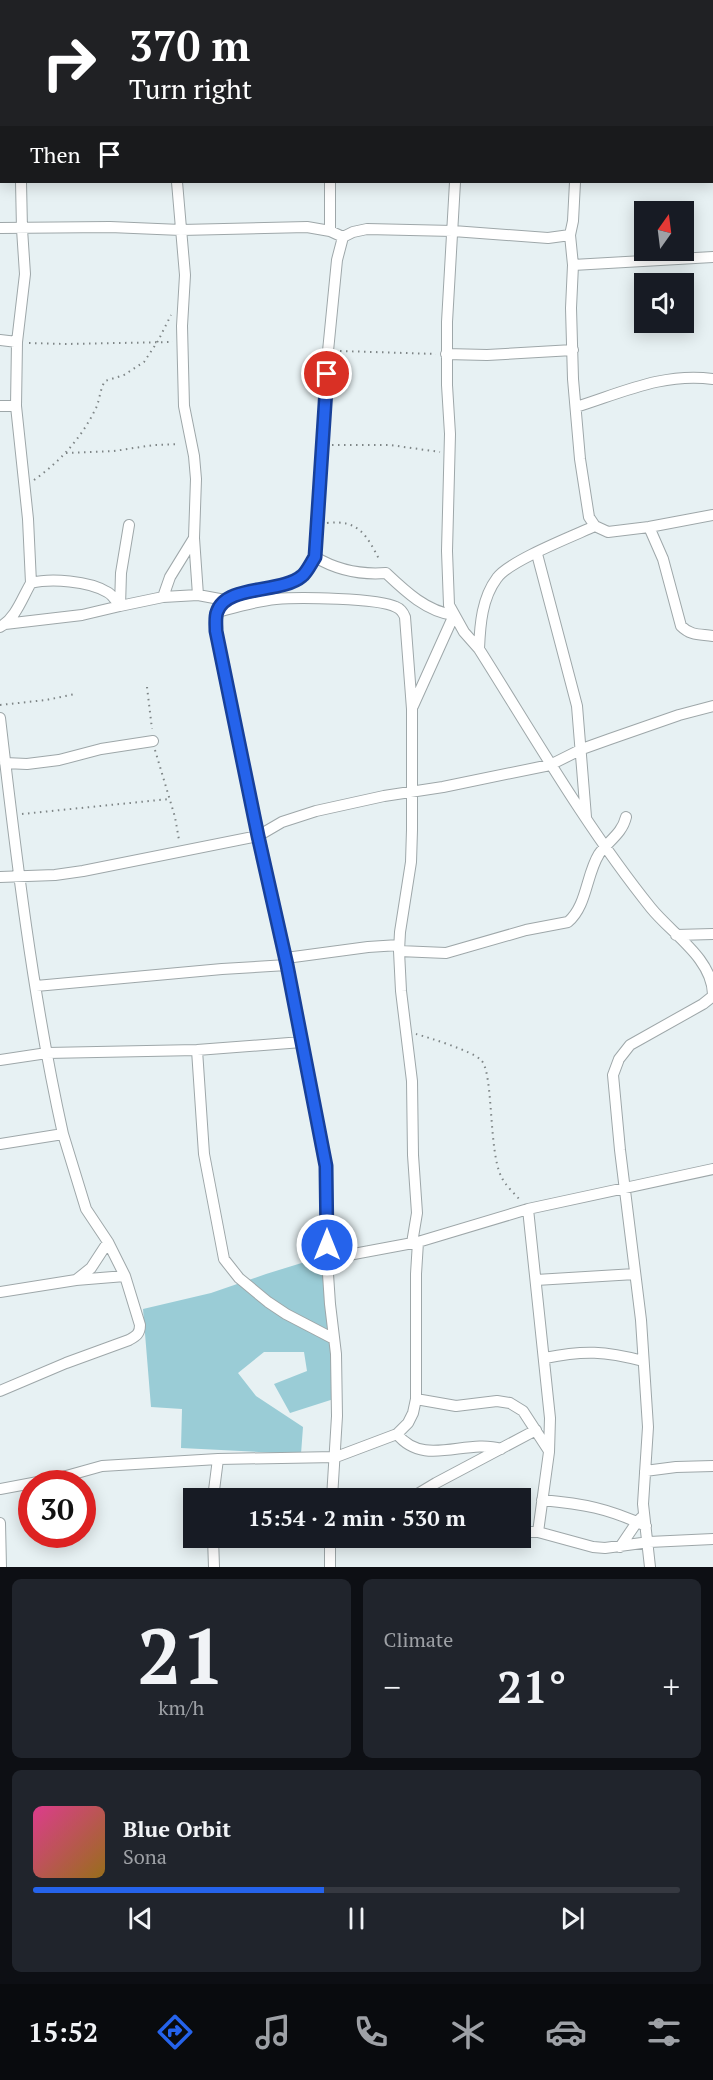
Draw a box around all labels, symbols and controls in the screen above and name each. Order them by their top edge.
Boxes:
text: 370 m [129,17,250,73]
icon: right [30,24,108,102]
text: Turn right [129,71,252,107]
icon: arrive [93,138,126,171]
text: Then [30,140,81,169]
north arrow [634,201,694,261]
map controls [634,201,694,333]
button: sound [634,273,694,333]
pin [301,348,352,399]
icon: arrive [310,357,343,390]
position arrow [295,1213,359,1277]
speed limit sign: 30 [18,1470,96,1548]
text: 15:54 · 2 min · 530 m [248,1503,466,1532]
text: 21 [137,1603,225,1706]
text: Climate [384,1626,453,1653]
text: 21° [497,1656,566,1716]
text: − [384,1665,401,1708]
text: + [662,1665,680,1708]
text: km/h [158,1694,204,1721]
text: Blue Orbit [123,1814,231,1843]
text: Sona [123,1843,167,1870]
icon: previous [124,1902,157,1935]
icon: pause [340,1902,373,1935]
icon: next [556,1902,589,1935]
icon: directions [154,2011,196,2053]
icon: music [252,2011,294,2053]
icon: phone [350,2011,392,2053]
icon: climate [447,2011,489,2053]
icon: car [545,2011,587,2053]
icon: filters [643,2011,685,2053]
text: 15:52 [28,2014,98,2050]

